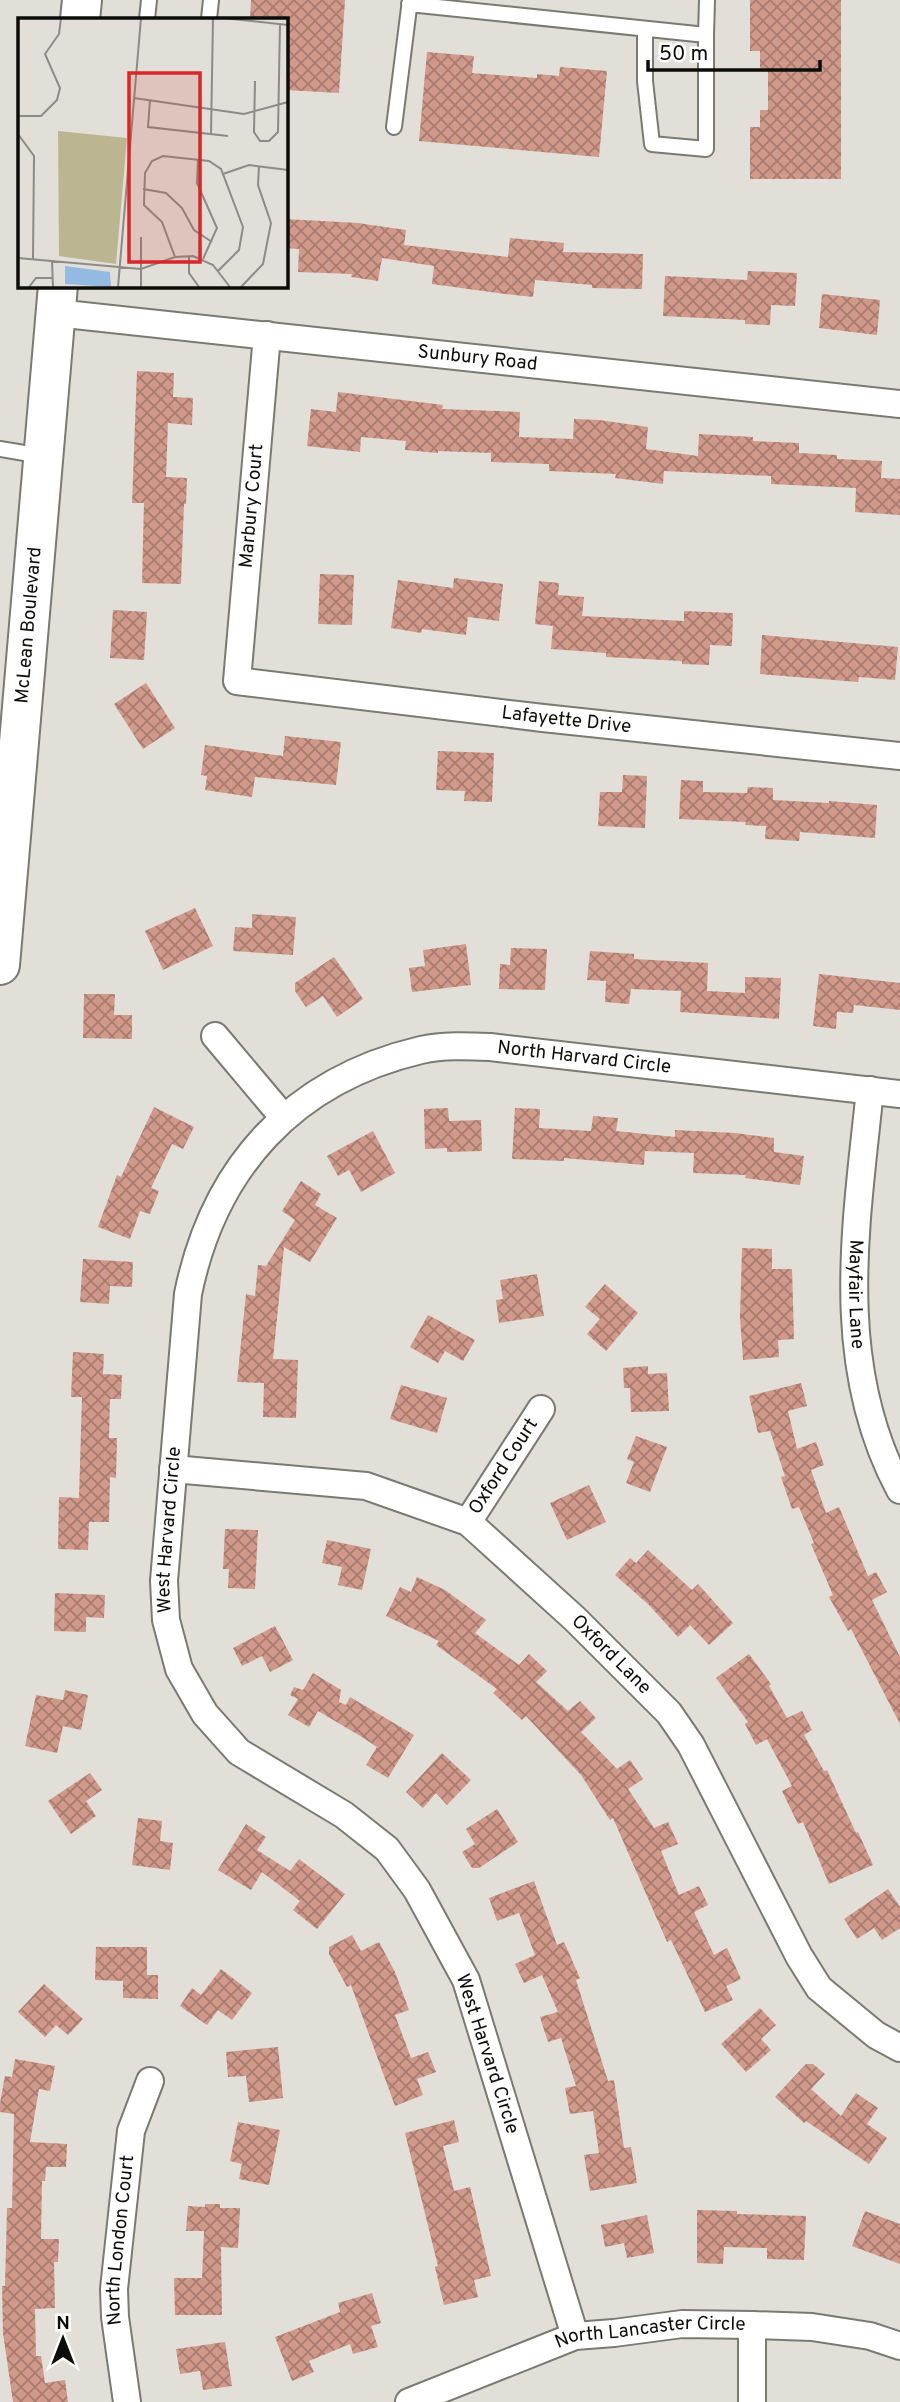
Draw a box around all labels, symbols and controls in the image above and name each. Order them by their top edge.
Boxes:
inset map [18,18,287,287]
scale bar [648,28,820,72]
text: 50 m [659,41,708,68]
street label: Sunbury Road [416,340,539,377]
street label: Marbury Court [235,443,269,569]
street label: McLean Boulevard [10,546,48,704]
street label: Lafayette Drive [500,701,633,739]
street label: North Harvard Circle [496,1036,672,1080]
street label: Mayfair Lane [842,1239,869,1350]
street label: Oxford Court [464,1414,544,1519]
street label: West Harvard Circle [152,1446,187,1614]
street label: Oxford Lane [566,1610,656,1700]
street label: West Harvard Circle [450,1971,524,2137]
street label: North London Court [102,2154,140,2327]
north arrow [28,2304,98,2374]
text: N [56,2312,70,2336]
street label: North Lancaster Circle [552,2312,746,2355]

